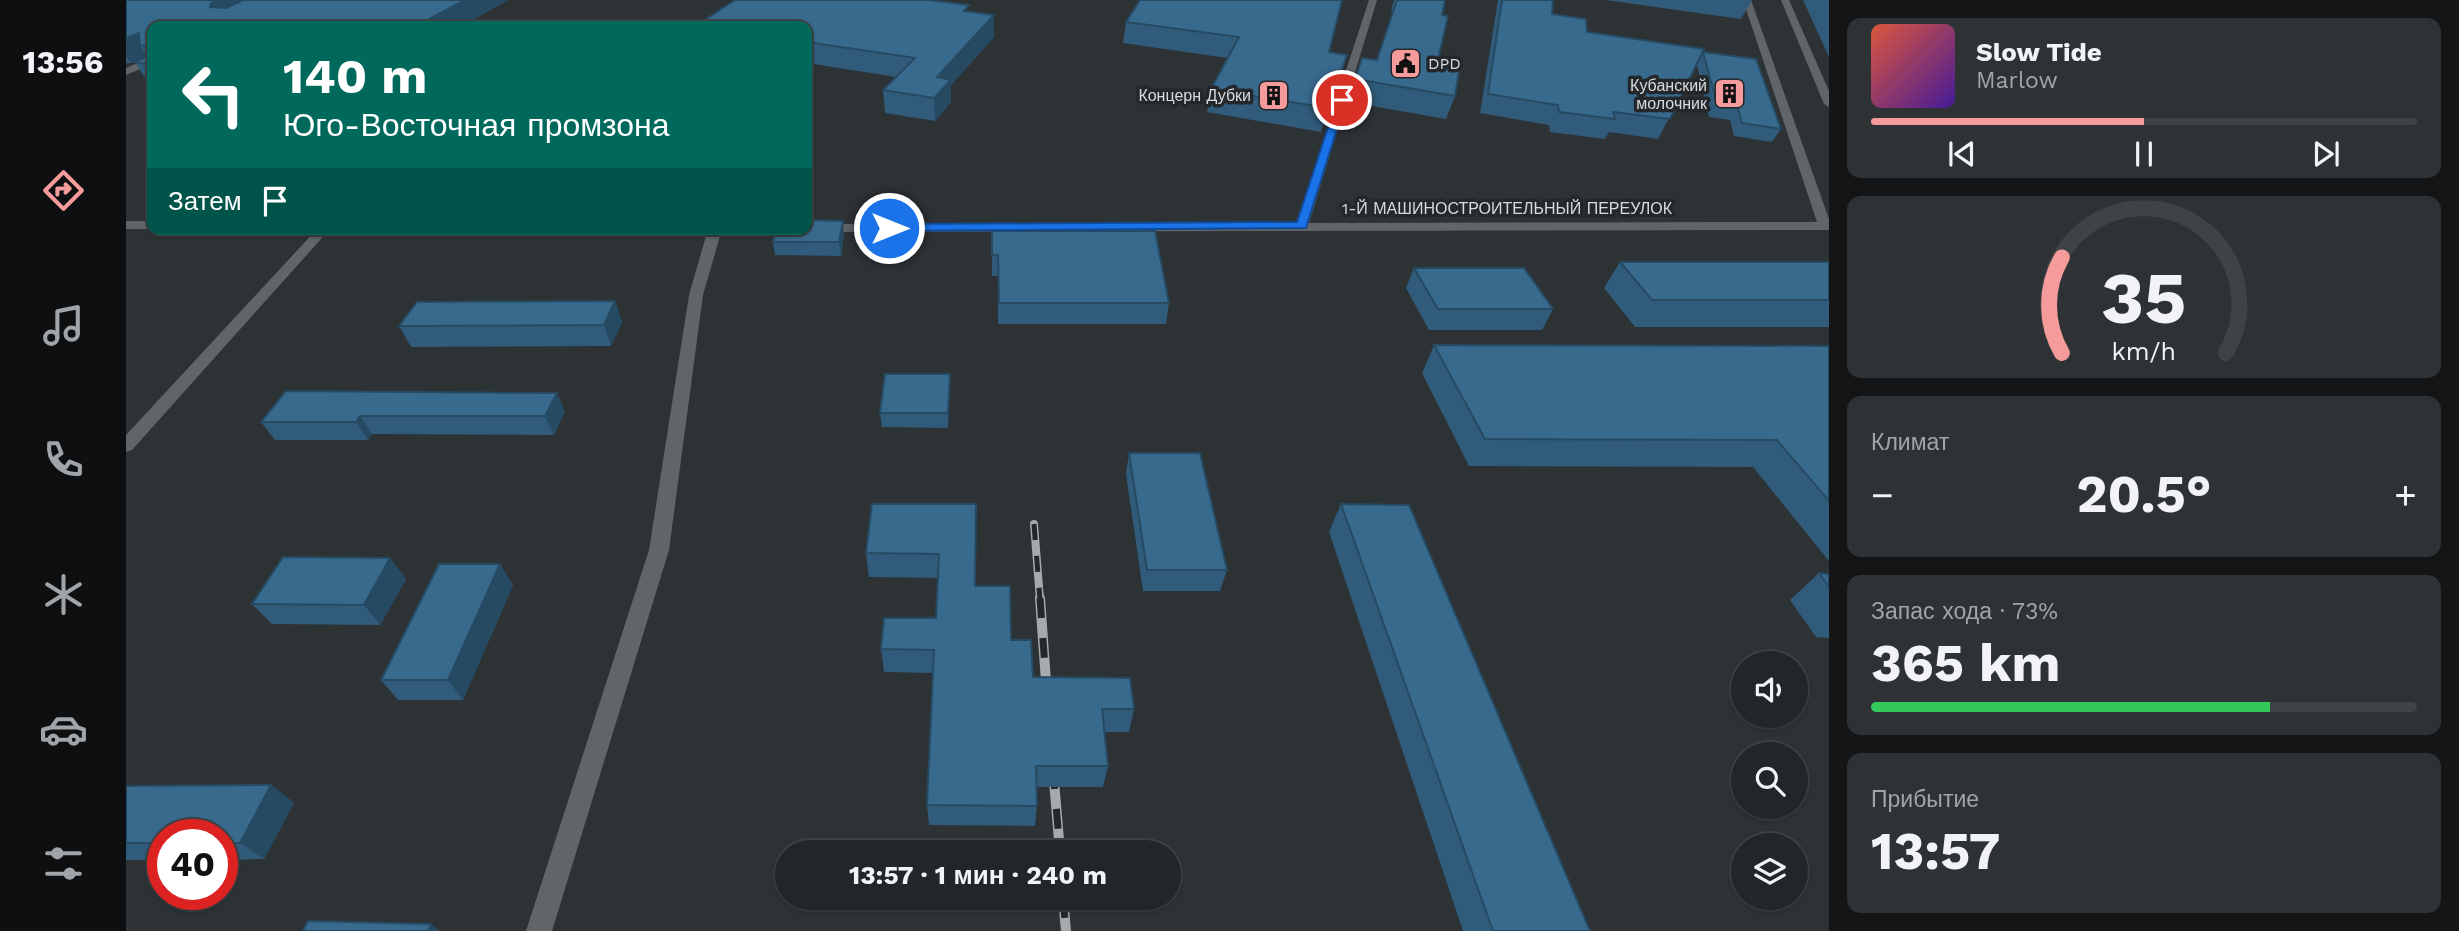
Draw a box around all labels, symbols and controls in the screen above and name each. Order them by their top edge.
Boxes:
text: Slow Tide [1976,37,2102,67]
text: 13:56 [23,43,103,81]
public building icon: DPD [1388,46,1422,80]
text: 140 m [283,47,427,105]
icon: left [168,49,259,140]
place label: DPD [1428,54,1461,73]
text: Marlow [1976,67,2058,94]
pin [1312,70,1372,130]
place label: Кубанский молочник [1630,76,1708,113]
building icon: Кубанский молочник [1713,77,1747,111]
building icon: Концерн Дубки [1257,78,1291,112]
icon: arrive [1323,81,1361,119]
place label: Концерн Дубки [1138,86,1251,105]
text: Юго-Восточная промзона [283,106,669,144]
icon: previous [1943,135,1981,173]
icon: pause [2125,135,2163,173]
icon: next [2307,135,2345,173]
icon: directions [39,166,88,215]
icon: arrive [256,182,294,220]
text: Затем [168,186,242,216]
position arrow [852,191,926,265]
street label: 1-Й МАШИНОСТРОИТЕЛЬНЫЙ ПЕРЕУЛОК [1342,199,1673,218]
text: 35 [2101,256,2187,342]
icon: music [39,301,88,350]
text: km/h [2112,337,2176,366]
text: Климат [1871,429,1949,456]
icon: phone [39,435,88,484]
text: 20.5° [2076,464,2212,525]
text: − [1871,473,1894,517]
text: + [2394,473,2417,517]
icon: climate [39,570,88,619]
text: Запас хода · 73% [1871,598,2058,625]
text: 365 km [1871,633,2060,694]
map controls [1731,651,1808,910]
button: sound [1731,651,1808,728]
icon: car [39,705,88,754]
button: search [1731,742,1808,819]
text: Прибытие [1871,786,1979,813]
speed limit sign: 40 [147,819,238,910]
text: 13:57 [1871,821,2000,882]
button: layers [1731,833,1808,910]
icon: filters [39,839,88,888]
text: 13:57 · 1 мин · 240 m [849,860,1107,890]

